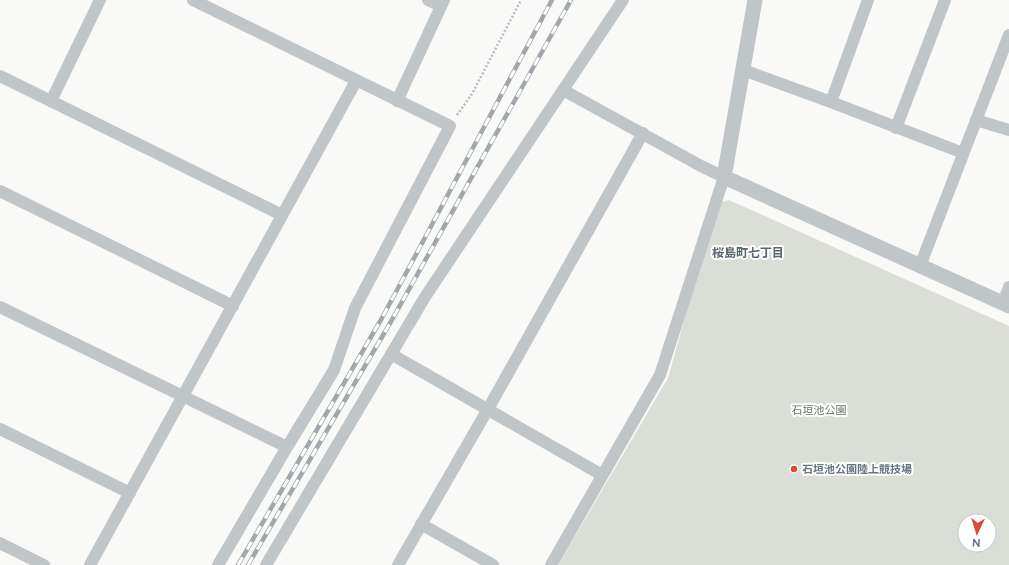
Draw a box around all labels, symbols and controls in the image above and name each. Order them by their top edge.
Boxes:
district label: 桜島町七丁目 [712,246,784,260]
park label: 石垣池公園 [792,404,847,417]
place label: 石垣池公園陸上競技場 [802,463,912,476]
marker: 石垣池公園陸上競技場 [789,464,799,474]
north arrow [957,513,997,553]
text: N [972,536,981,549]

